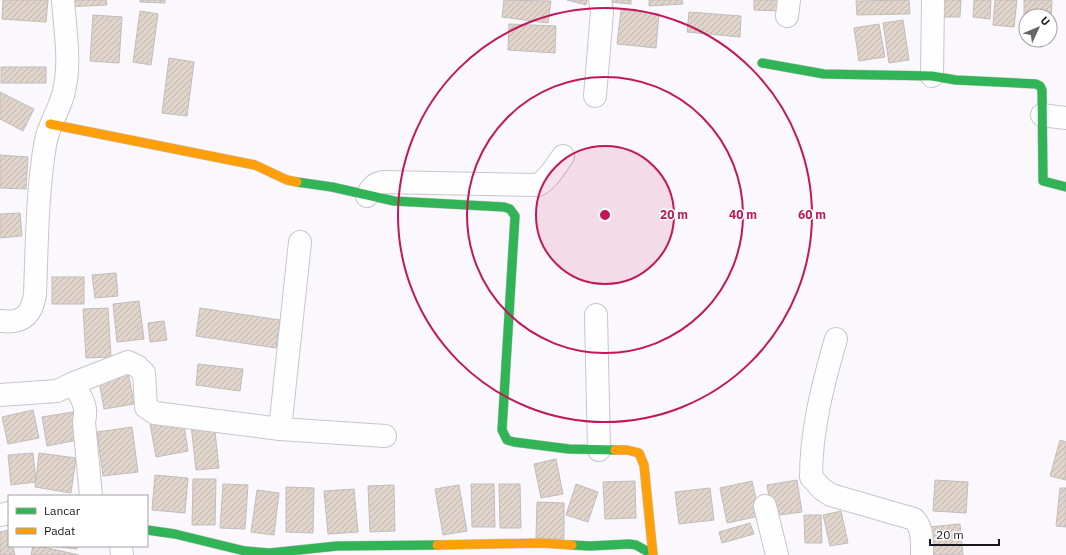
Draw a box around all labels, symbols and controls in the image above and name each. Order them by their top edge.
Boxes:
north arrow [1018,8,1058,48]
text: U [1038,13,1053,29]
text: 20 m [660,207,688,222]
text: 40 m [729,207,757,222]
text: 60 m [798,207,826,222]
centre of rings [598,208,612,222]
legend [8,495,148,547]
text: Lancar [44,503,81,518]
scale bar [930,521,999,547]
text: Padat [44,523,75,538]
text: 20 m [936,527,964,542]

